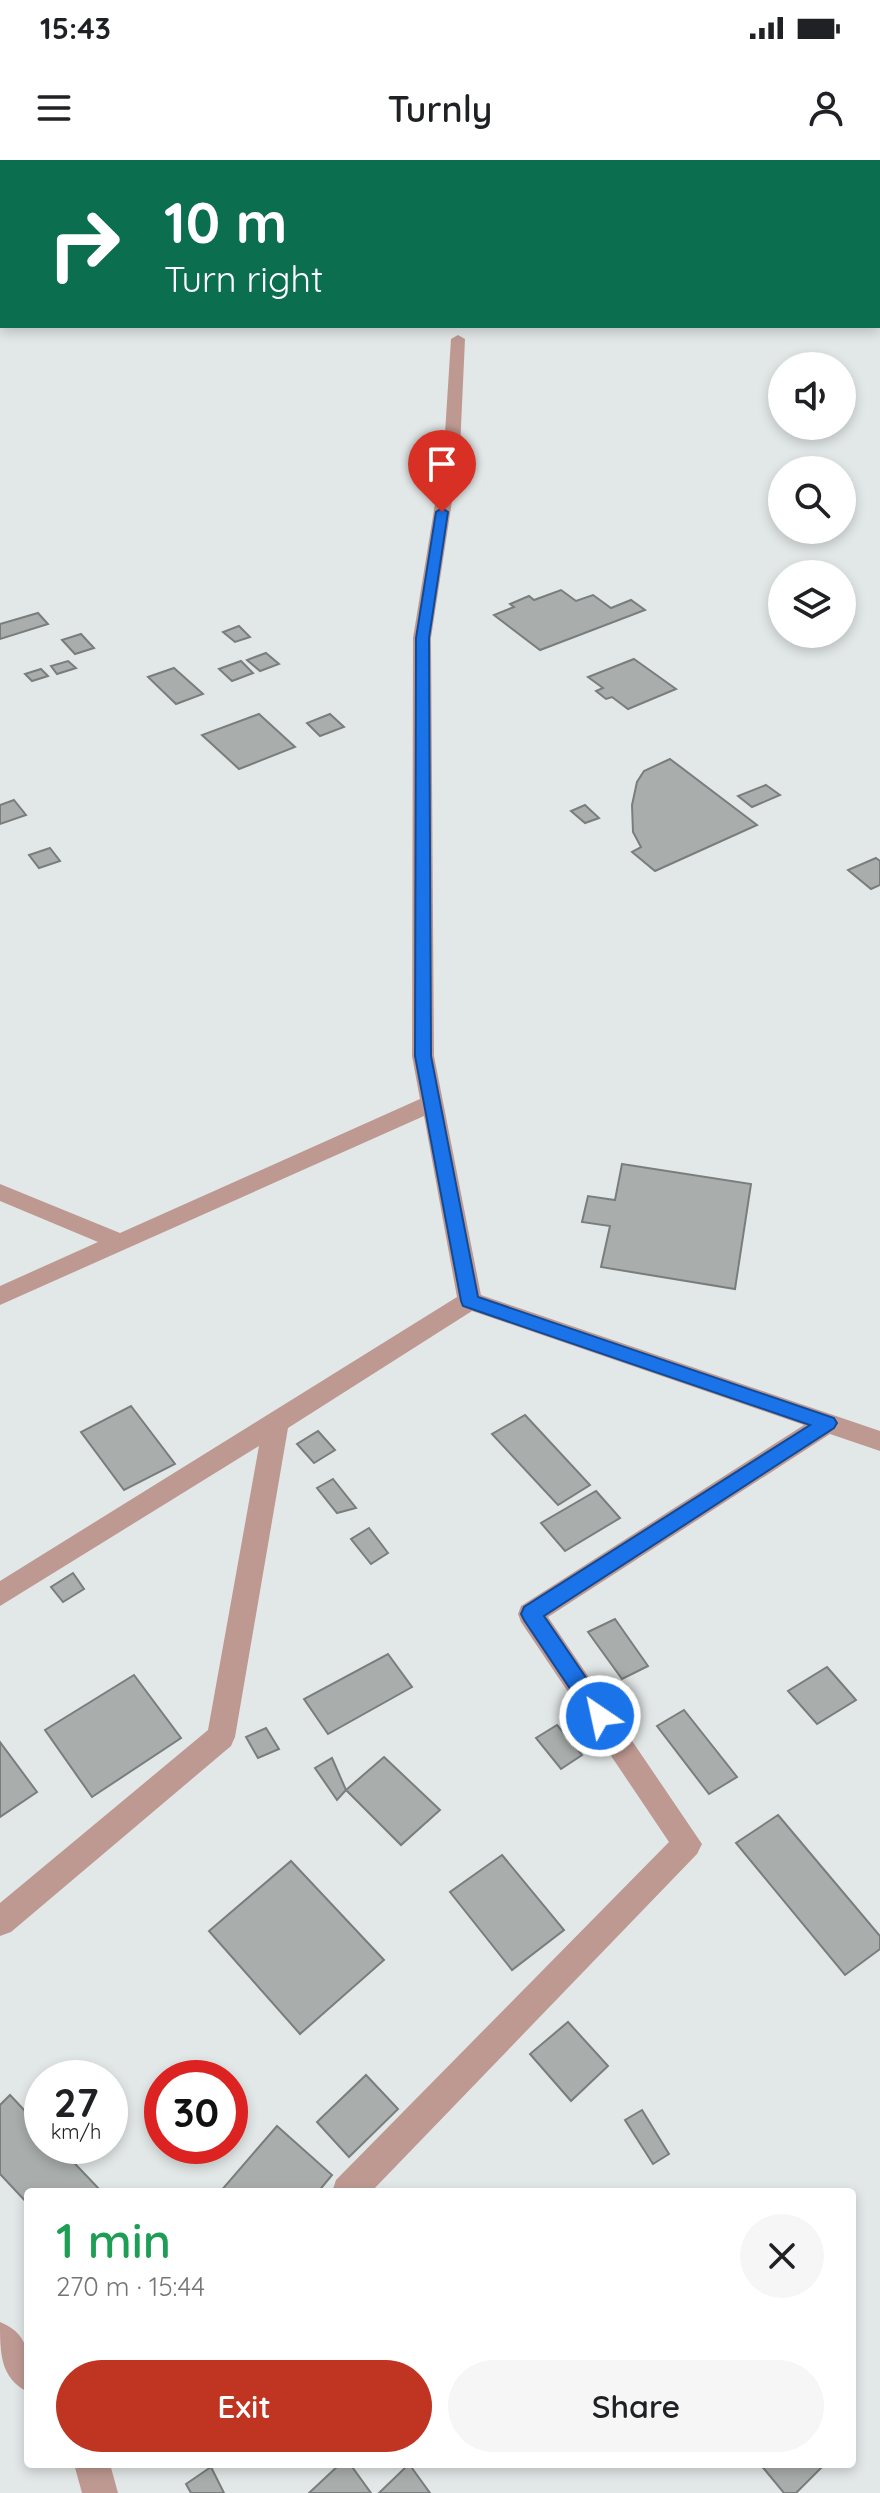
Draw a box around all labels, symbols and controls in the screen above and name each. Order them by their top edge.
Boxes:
text: 15:43 [40,9,111,47]
icon: menu [32,86,76,130]
text: Turnly [388,86,492,131]
icon: person [804,86,848,130]
text: 10 m [164,187,287,257]
icon: right [32,192,136,296]
text: Turn right [164,256,323,301]
map controls [768,352,856,648]
button: sound [768,352,856,440]
pin [408,430,476,512]
icon: arrive [420,442,464,486]
button: search [768,456,856,544]
button: layers [768,560,856,648]
position arrow [558,1674,642,1758]
speed limit sign: 30 [144,2060,248,2164]
text: 27 [54,2077,98,2127]
text: km/h [51,2119,101,2144]
text: 1 min [56,2210,171,2270]
button: close [740,2214,824,2298]
text: 270 m · 15:44 [56,2270,205,2303]
button: Exit [56,2360,432,2452]
button: Share [448,2360,824,2452]

